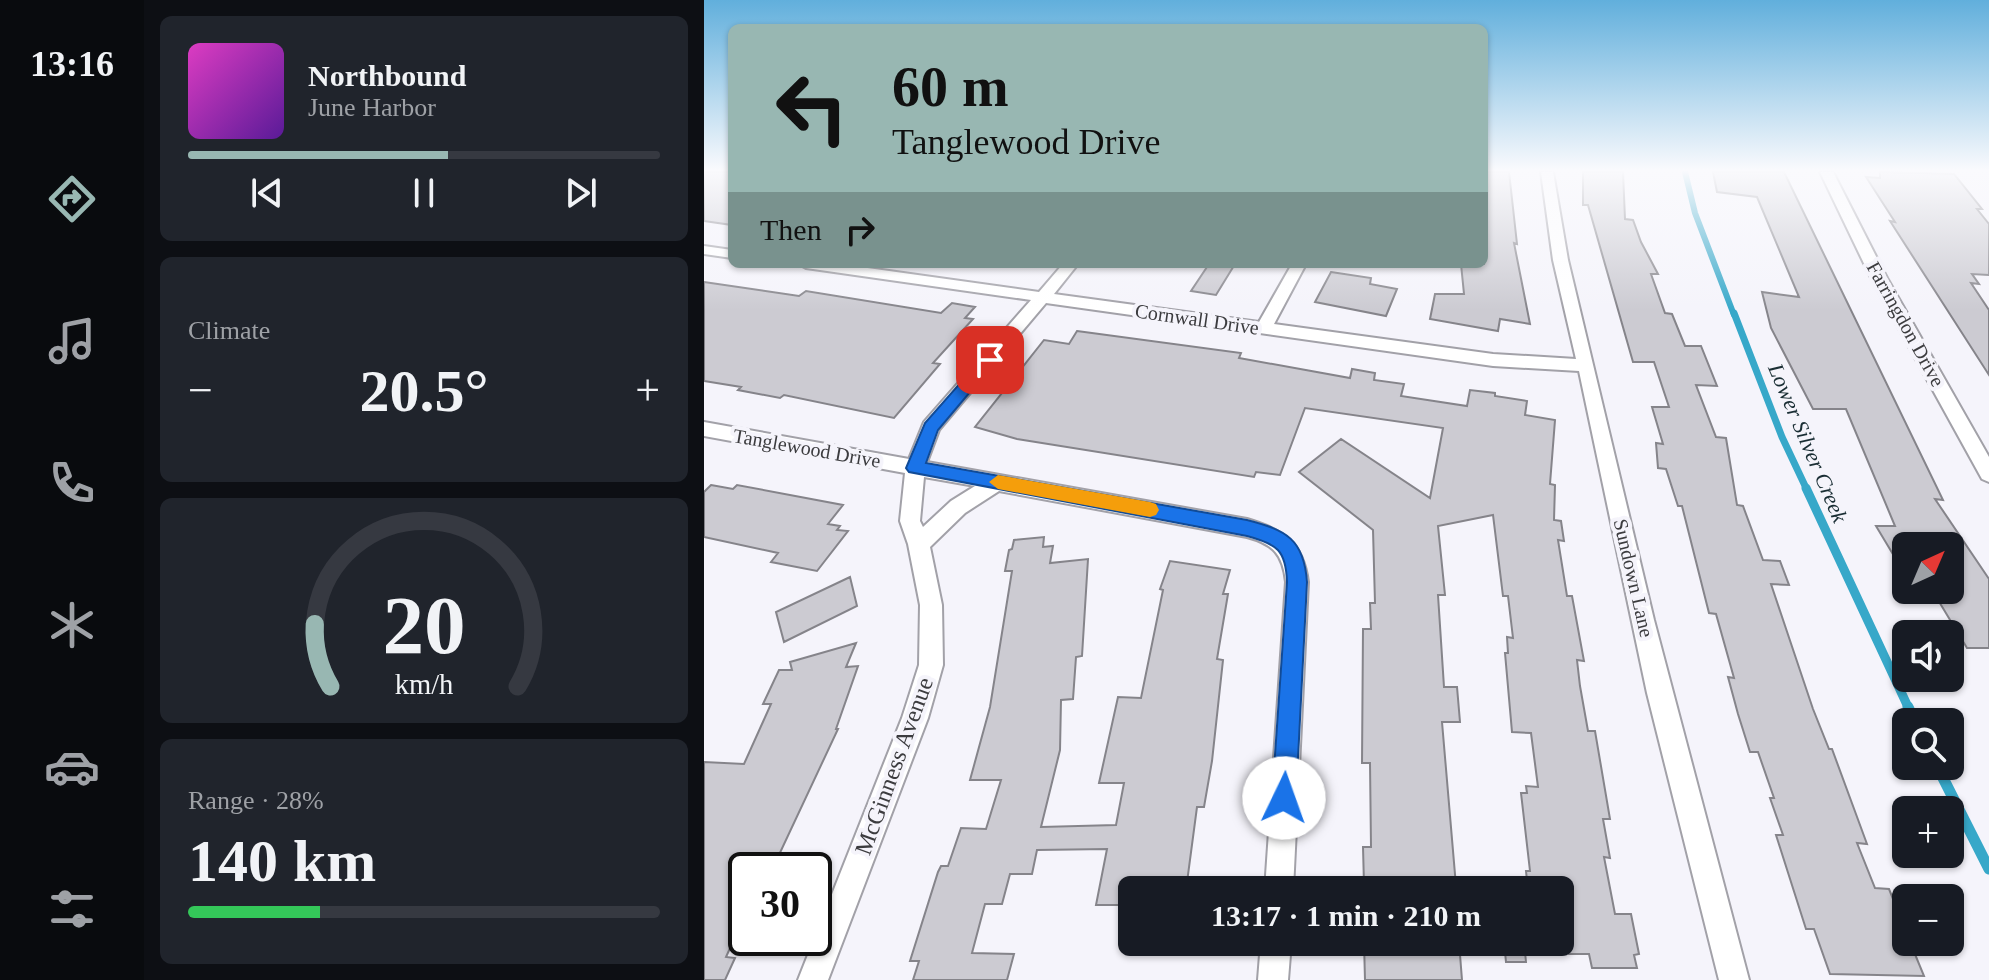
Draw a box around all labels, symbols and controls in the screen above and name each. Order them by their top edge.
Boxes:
text: 13:16 [30,44,114,84]
icon: left [760,56,864,160]
text: 60 m [892,56,1009,118]
text: Northbound [308,59,466,92]
text: June Harbor [308,93,436,122]
text: Tanglewood Drive [892,122,1160,162]
icon: directions [44,171,100,227]
icon: previous [245,171,289,215]
icon: pause [402,171,446,215]
icon: next [559,171,603,215]
icon: right [838,208,882,252]
text: Then [760,213,822,246]
street label: Farringdon Drive [1862,258,1949,391]
street label: Cornwall Drive [1134,299,1261,339]
icon: music [44,313,100,369]
text: Climate [188,316,270,345]
pin [956,326,1024,394]
icon: arrive [968,338,1012,382]
text: 20.5° [360,358,489,424]
water label: Lower Silver Creek [1763,359,1853,527]
text: − [188,366,213,415]
text: + [635,366,660,415]
street label: Tanglewood Drive [731,424,882,473]
icon: phone [44,455,100,511]
street label: Sundown Lane [1610,517,1658,639]
north arrow [1892,532,1964,604]
map controls [1892,532,1964,956]
text: 20 [382,578,466,670]
icon: climate [44,597,100,653]
button: sound [1892,620,1964,692]
text: km/h [395,669,453,700]
street label: McGinness Avenue [850,674,938,858]
button: search [1892,708,1964,780]
icon: car [44,739,100,795]
position arrow [1242,756,1326,840]
text: Range · 28% [188,786,324,815]
button: + [1892,796,1964,868]
text: 140 km [188,828,376,894]
speed limit sign: 30 [728,852,832,956]
icon: filters [44,881,100,937]
button: − [1892,884,1964,956]
text: 13:17 · 1 min · 210 m [1211,899,1481,932]

